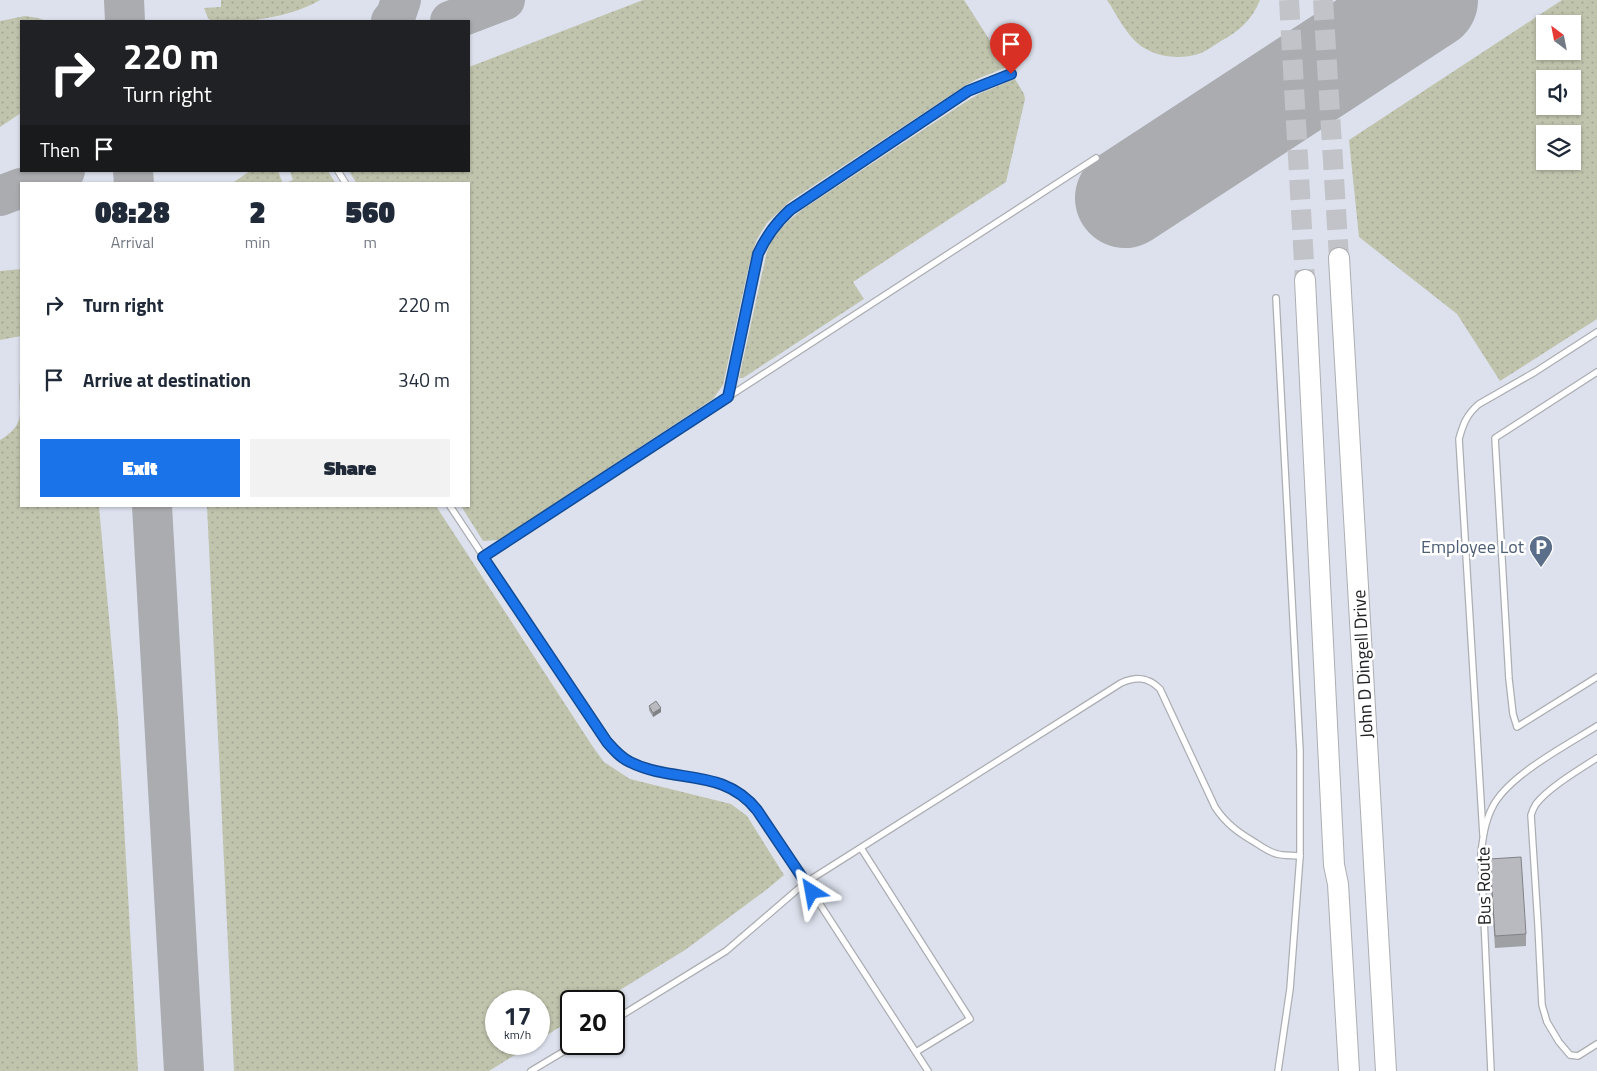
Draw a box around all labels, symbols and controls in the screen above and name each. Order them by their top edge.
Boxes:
north arrow [1536,15,1581,60]
map controls [1536,15,1581,170]
pin [990,23,1032,74]
text: 220 m [123,29,219,83]
icon: arrive [997,30,1025,58]
icon: right [40,40,105,105]
button: sound [1536,70,1581,115]
text: Turn right [123,77,212,111]
button: layers [1536,125,1581,170]
text: Then [40,135,80,164]
icon: arrive [90,135,118,163]
text: 08:28 [95,189,170,235]
text: 2 [249,189,266,235]
text: 560 [345,189,395,235]
text: Arrival [111,230,154,254]
text: min [245,230,270,254]
text: m [363,230,377,254]
text: Turn right [83,290,164,319]
text: 220 m [398,290,450,319]
icon: right [40,291,68,319]
text: Arrive at destination [83,365,251,394]
text: 340 m [398,365,450,394]
icon: arrive [40,366,68,394]
button: Exit [40,439,240,497]
button: Share [250,439,450,497]
place label: Employee Lot [1421,533,1525,560]
parking icon: Employee Lot [1528,534,1554,568]
street label: John D Dingell Drive [1345,589,1380,739]
street label: Bus Route [1469,847,1498,925]
position arrow [785,865,837,917]
speed limit sign: 20 [560,990,625,1055]
text: 17 [503,997,532,1035]
text: km/h [504,1025,531,1044]

